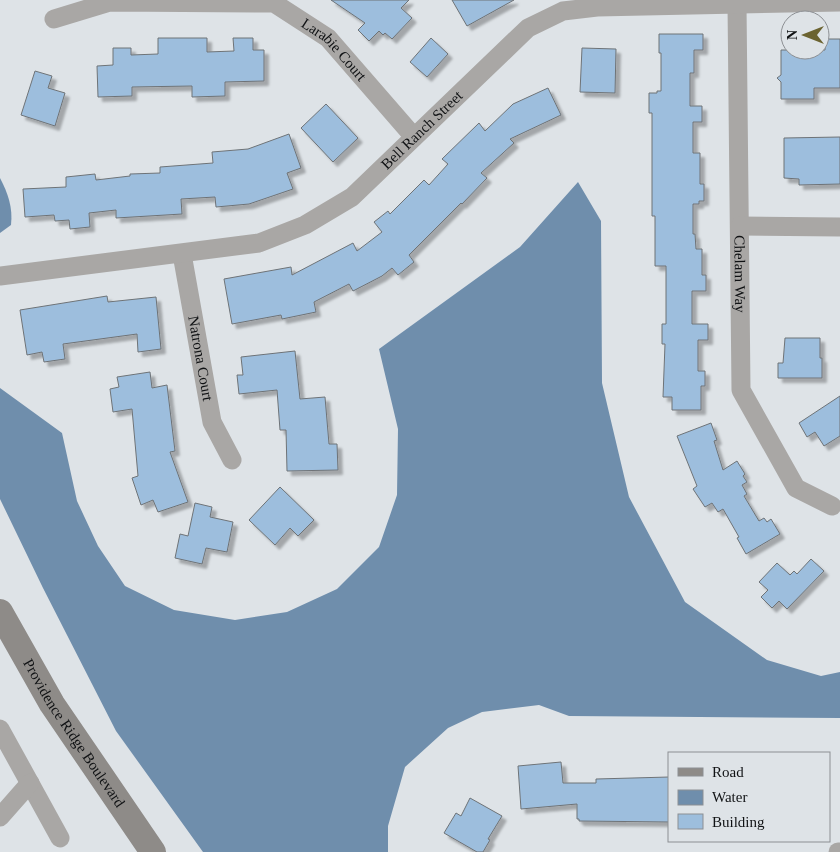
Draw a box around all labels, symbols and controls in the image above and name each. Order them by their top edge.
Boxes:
north arrow [780,10,830,60]
street label: Larabie Court [299,15,370,85]
text: N [785,30,800,40]
street label: Bell Ranch Street [378,87,466,172]
street label: Chelam Way [731,235,748,313]
street label: Natrona Court [185,314,216,403]
street label: Providence Ridge Boulevard [20,656,128,811]
legend [668,752,830,842]
text: Road [712,764,744,780]
text: Water [712,789,747,805]
text: Building [712,814,765,830]

